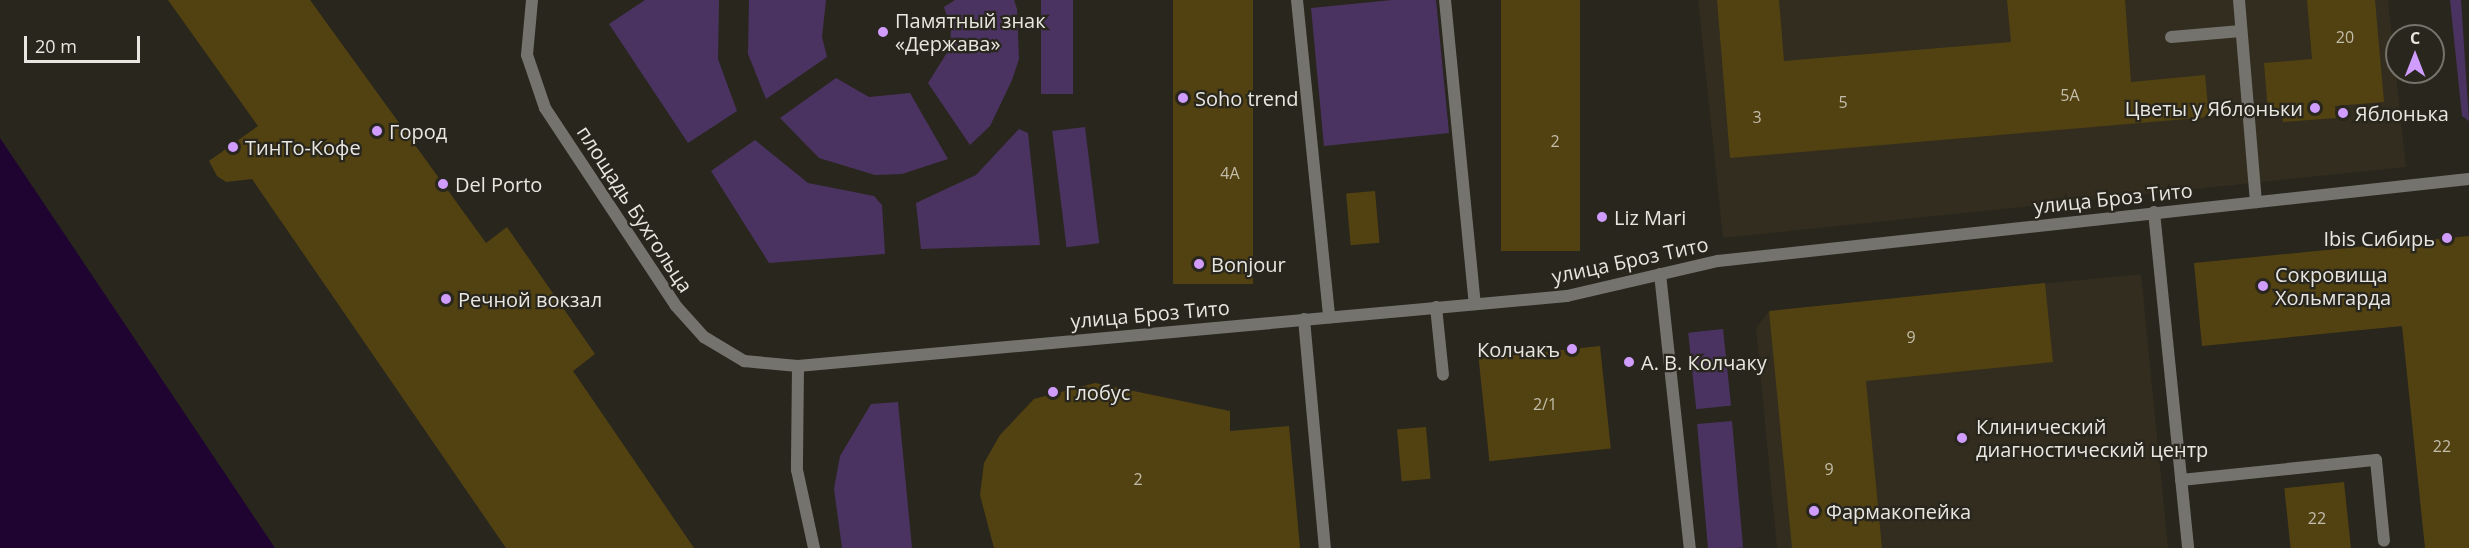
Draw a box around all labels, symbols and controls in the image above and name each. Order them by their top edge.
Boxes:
place label: Памятный знак «Держава» [895,8,1046,55]
scale bar [27,24,142,62]
north arrow [2385,24,2445,84]
marker: Памятный знак «Держава» [876,25,890,39]
house number: 20 [2336,27,2354,47]
text: С [2410,27,2420,49]
text: 20 m [35,34,77,58]
house number: 5А [2060,85,2080,105]
place label: Soho trend [1195,86,1299,110]
marker: Soho trend [1176,91,1190,105]
house number: 5 [1838,92,1848,112]
place label: Цветы у Яблоньки [2125,96,2303,120]
marker: Цветы у Яблоньки [2308,101,2322,115]
place label: Яблонька [2355,101,2449,125]
marker: Яблонька [2336,106,2350,120]
house number: 3 [1752,107,1762,127]
place label: Город [389,119,447,143]
street label: площадь Бухгольца [572,121,698,297]
marker: Город [370,124,384,138]
house number: 2 [1550,131,1560,151]
place label: ТинТо-Кофе [245,135,361,159]
marker: ТинТо-Кофе [226,140,240,154]
house number: 4А [1220,163,1240,183]
place label: Del Porto [455,172,542,196]
marker: Del Porto [436,177,450,191]
street label: улица Броз Тито [2032,178,2194,218]
place label: Liz Mari [1614,205,1686,229]
marker: Liz Mari [1595,210,1609,224]
place label: Ibis Сибирь [2323,226,2435,250]
marker: Ibis Сибирь [2440,231,2454,245]
street label: улица Броз Тито [1549,232,1711,288]
place label: Bonjour [1211,252,1286,276]
marker: Bonjour [1192,257,1206,271]
place label: Сокровища Хольмгарда [2275,262,2391,309]
marker: Сокровища Хольмгарда [2256,279,2270,293]
place label: Речной вокзал [458,287,602,311]
marker: Речной вокзал [439,292,453,306]
street label: улица Броз Тито [1069,295,1231,333]
house number: 9 [1906,327,1916,347]
place label: Колчакъ [1477,337,1560,361]
marker: Колчакъ [1565,342,1579,356]
place label: А. В. Колчаку [1641,350,1767,374]
marker: А. В. Колчаку [1622,355,1636,369]
place label: Глобус [1065,380,1130,404]
marker: Глобус [1046,385,1060,399]
house number: 2/1 [1533,394,1557,414]
place label: Клинический диагностический центр [1976,414,2208,461]
marker: Клинический диагностический центр [1953,429,1971,447]
house number: 22 [2433,436,2451,456]
house number: 9 [1824,459,1834,479]
house number: 2 [1133,469,1143,489]
place label: Фармакопейка [1826,499,1971,523]
marker: Фармакопейка [1807,504,1821,518]
house number: 22 [2308,508,2326,528]

